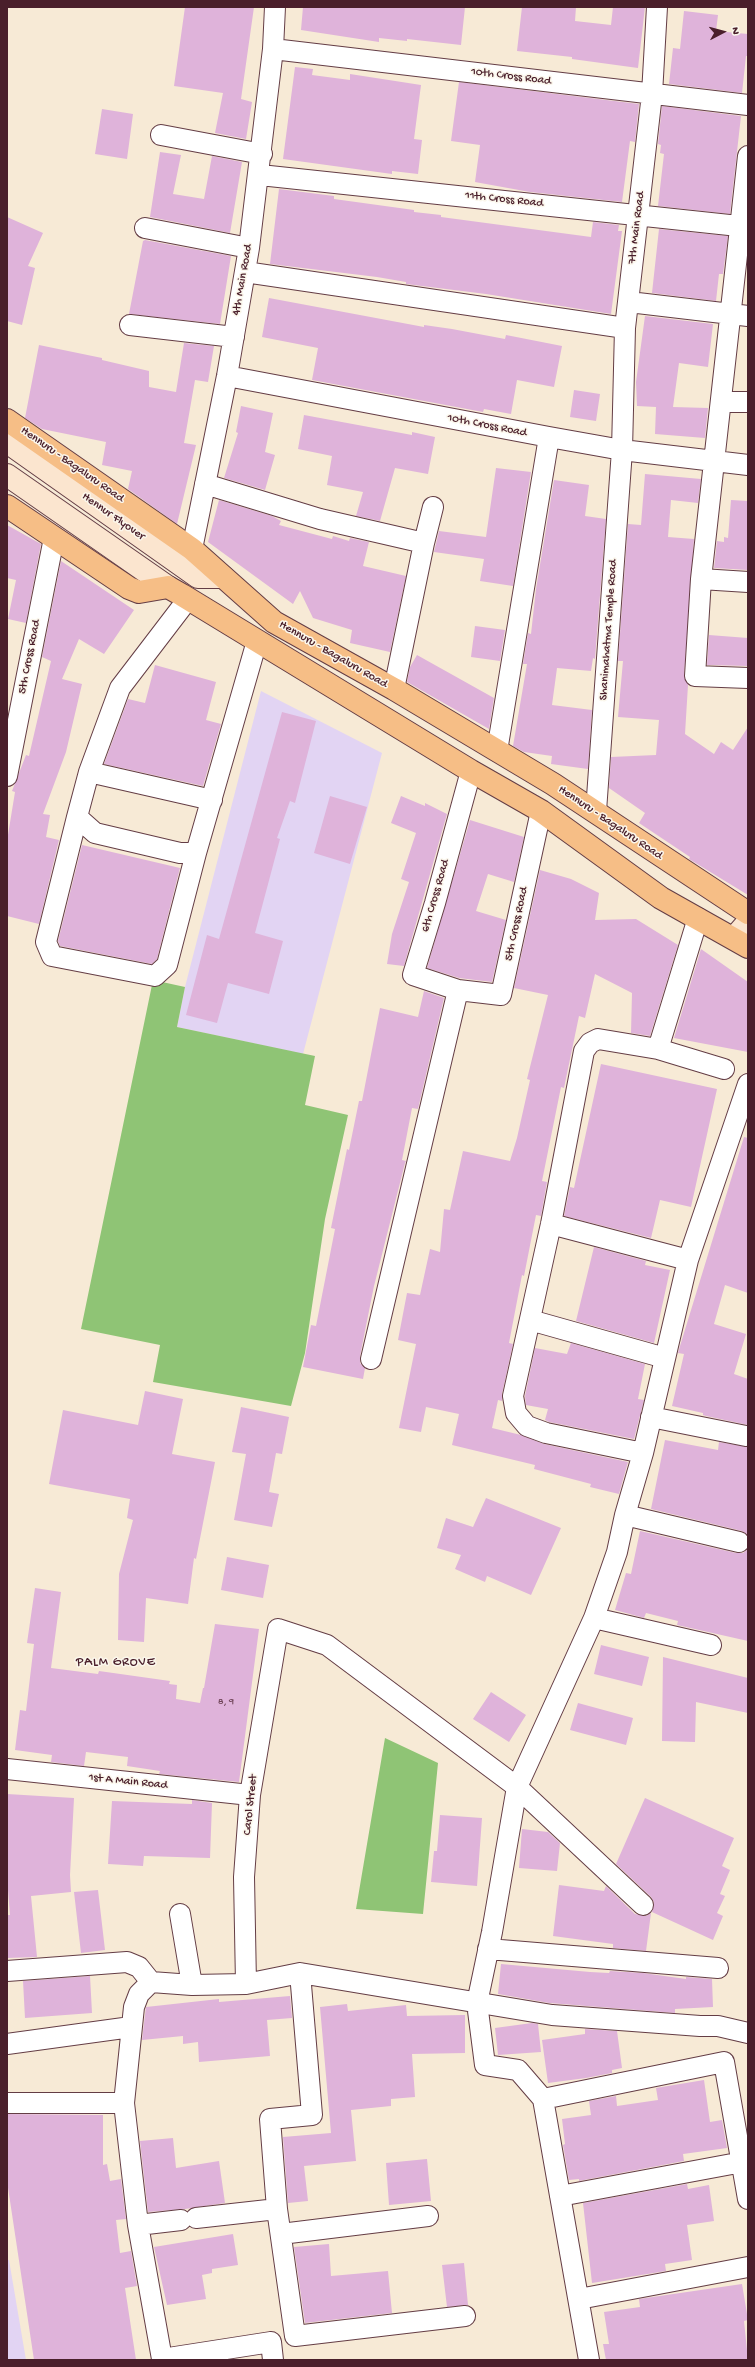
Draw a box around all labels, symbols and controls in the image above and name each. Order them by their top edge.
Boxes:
north arrow [703,12,743,52]
text: N [729,27,741,35]
street label: 10th Cross Road [470,65,552,89]
street label: 11th Cross Road [464,189,544,211]
street label: 7th Main Road [625,191,649,265]
street label: 4th Main Road [230,243,256,317]
street label: 10th Cross Road [446,411,528,441]
street label: Hennuru - Bagaluru Road [18,424,126,506]
street label: Hennur Flyover [79,490,147,544]
street label: Shanimahatma Temple Road [597,559,621,701]
street label: Hennuru - Bagaluru Road [276,618,390,692]
street label: 5th Cross Road [16,619,44,695]
street label: Hennuru - Bagaluru Road [555,783,665,863]
street label: 6th Cross Road [419,858,453,934]
street label: 5th Cross Road [502,886,532,962]
district label: PALM GROVE [76,1655,156,1671]
house number: 8, 9 [218,1696,234,1708]
street label: 1st A Main Road [88,1771,168,1793]
street label: Carol Street [241,1774,261,1836]

